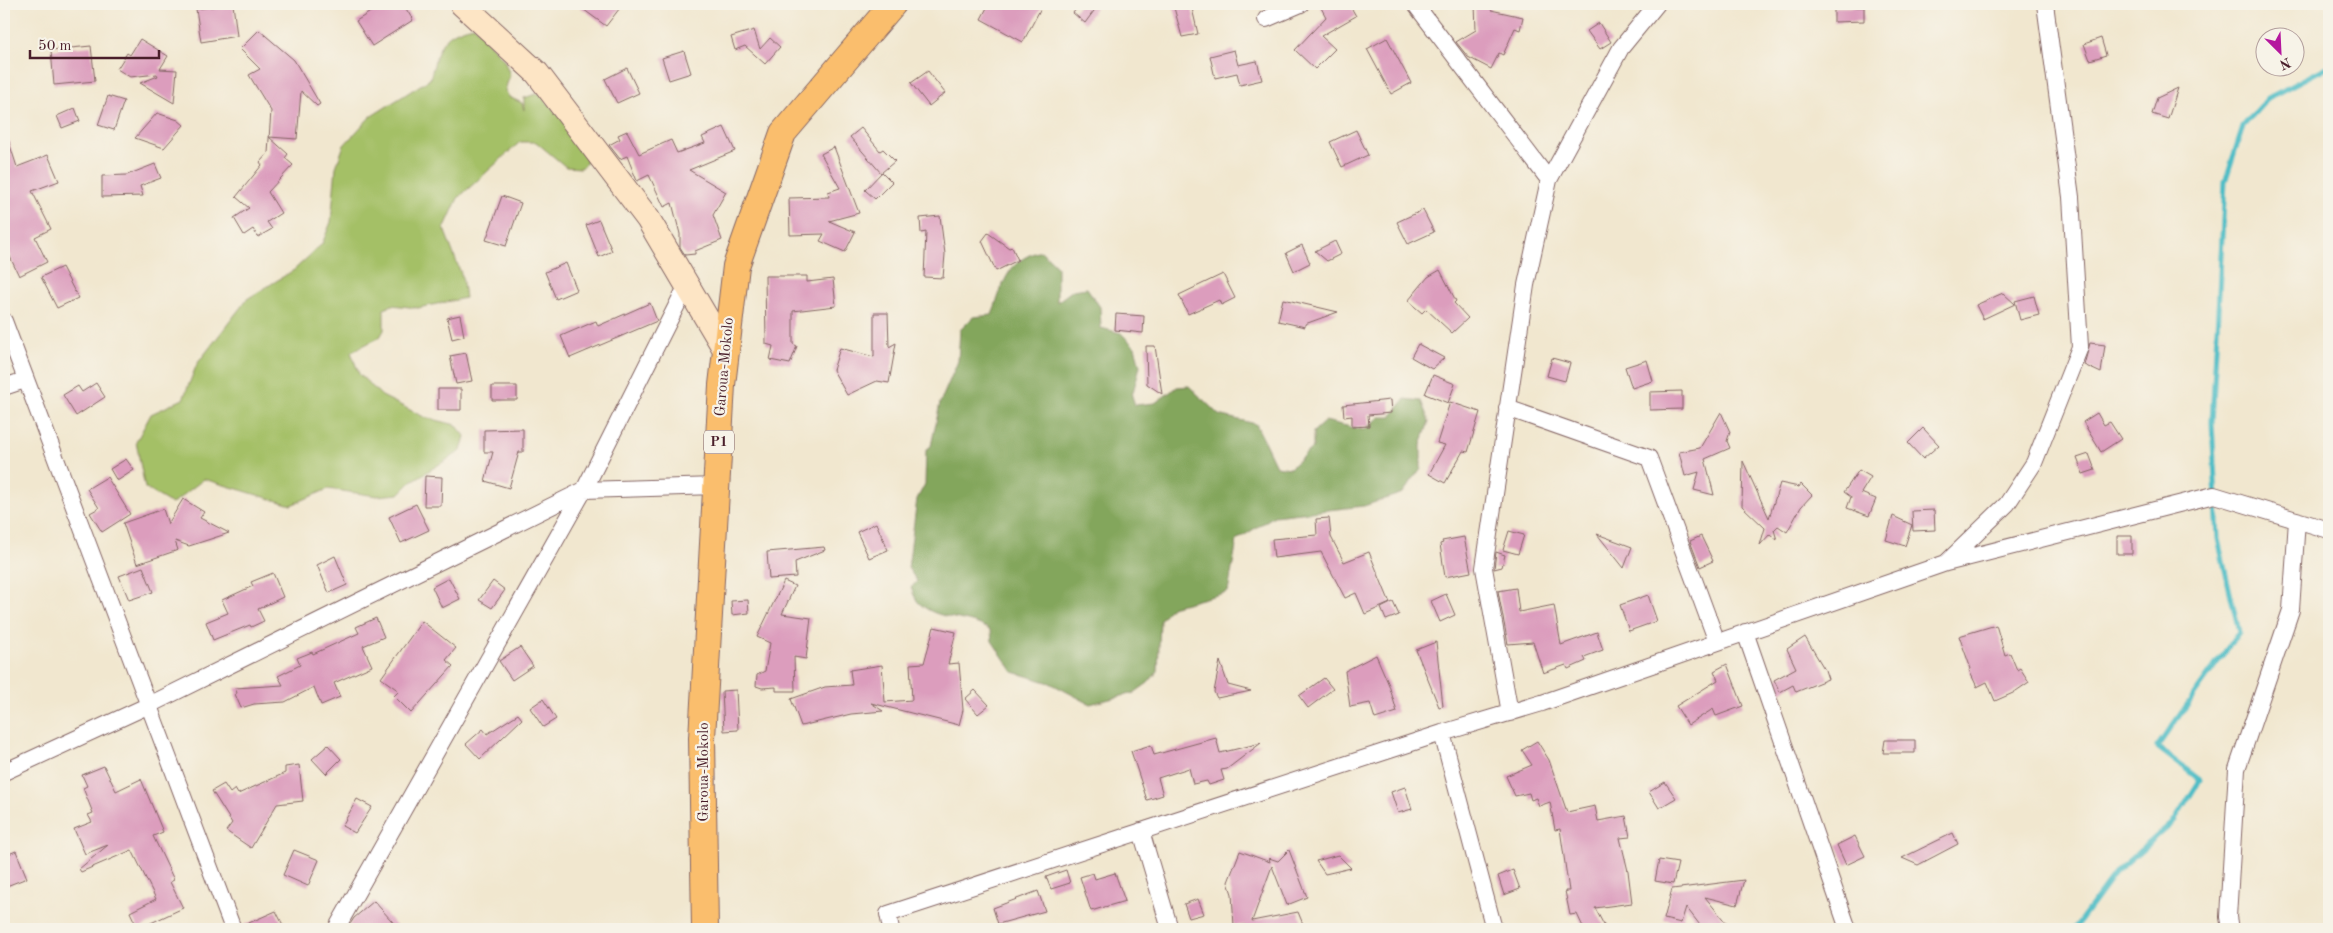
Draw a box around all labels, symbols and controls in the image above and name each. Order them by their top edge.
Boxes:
scale bar [30,28,159,60]
north arrow [2256,28,2306,78]
text: 50 m [38,39,72,54]
text: N [2277,54,2293,72]
street label: Garoua-Mokolo [713,317,737,417]
road number: P1 [704,431,734,454]
street label: Garoua-Mokolo [697,722,712,822]

